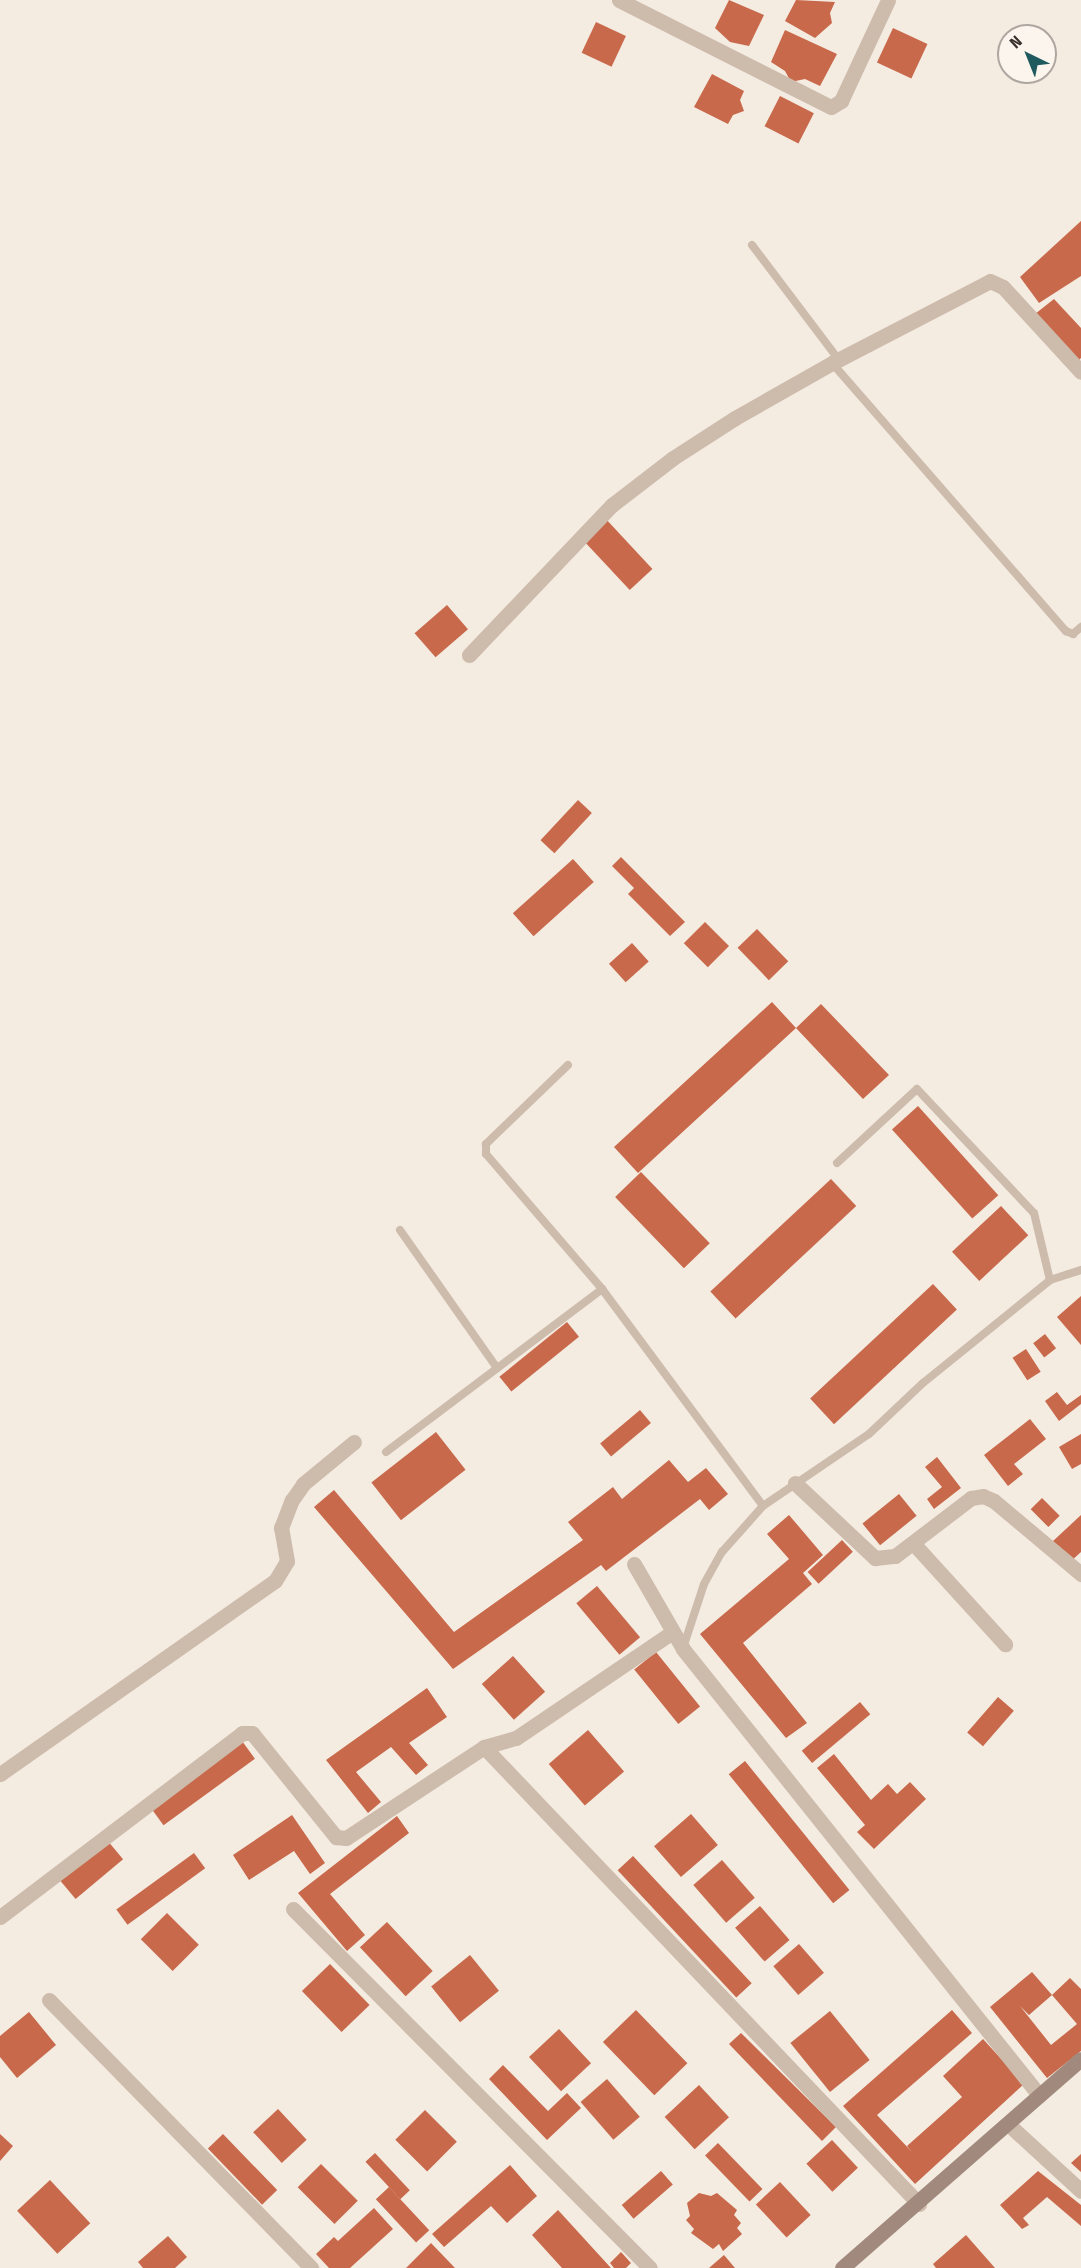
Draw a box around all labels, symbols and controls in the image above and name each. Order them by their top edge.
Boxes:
north arrow [997,24,1057,84]
text: N [1006,32,1026,52]

